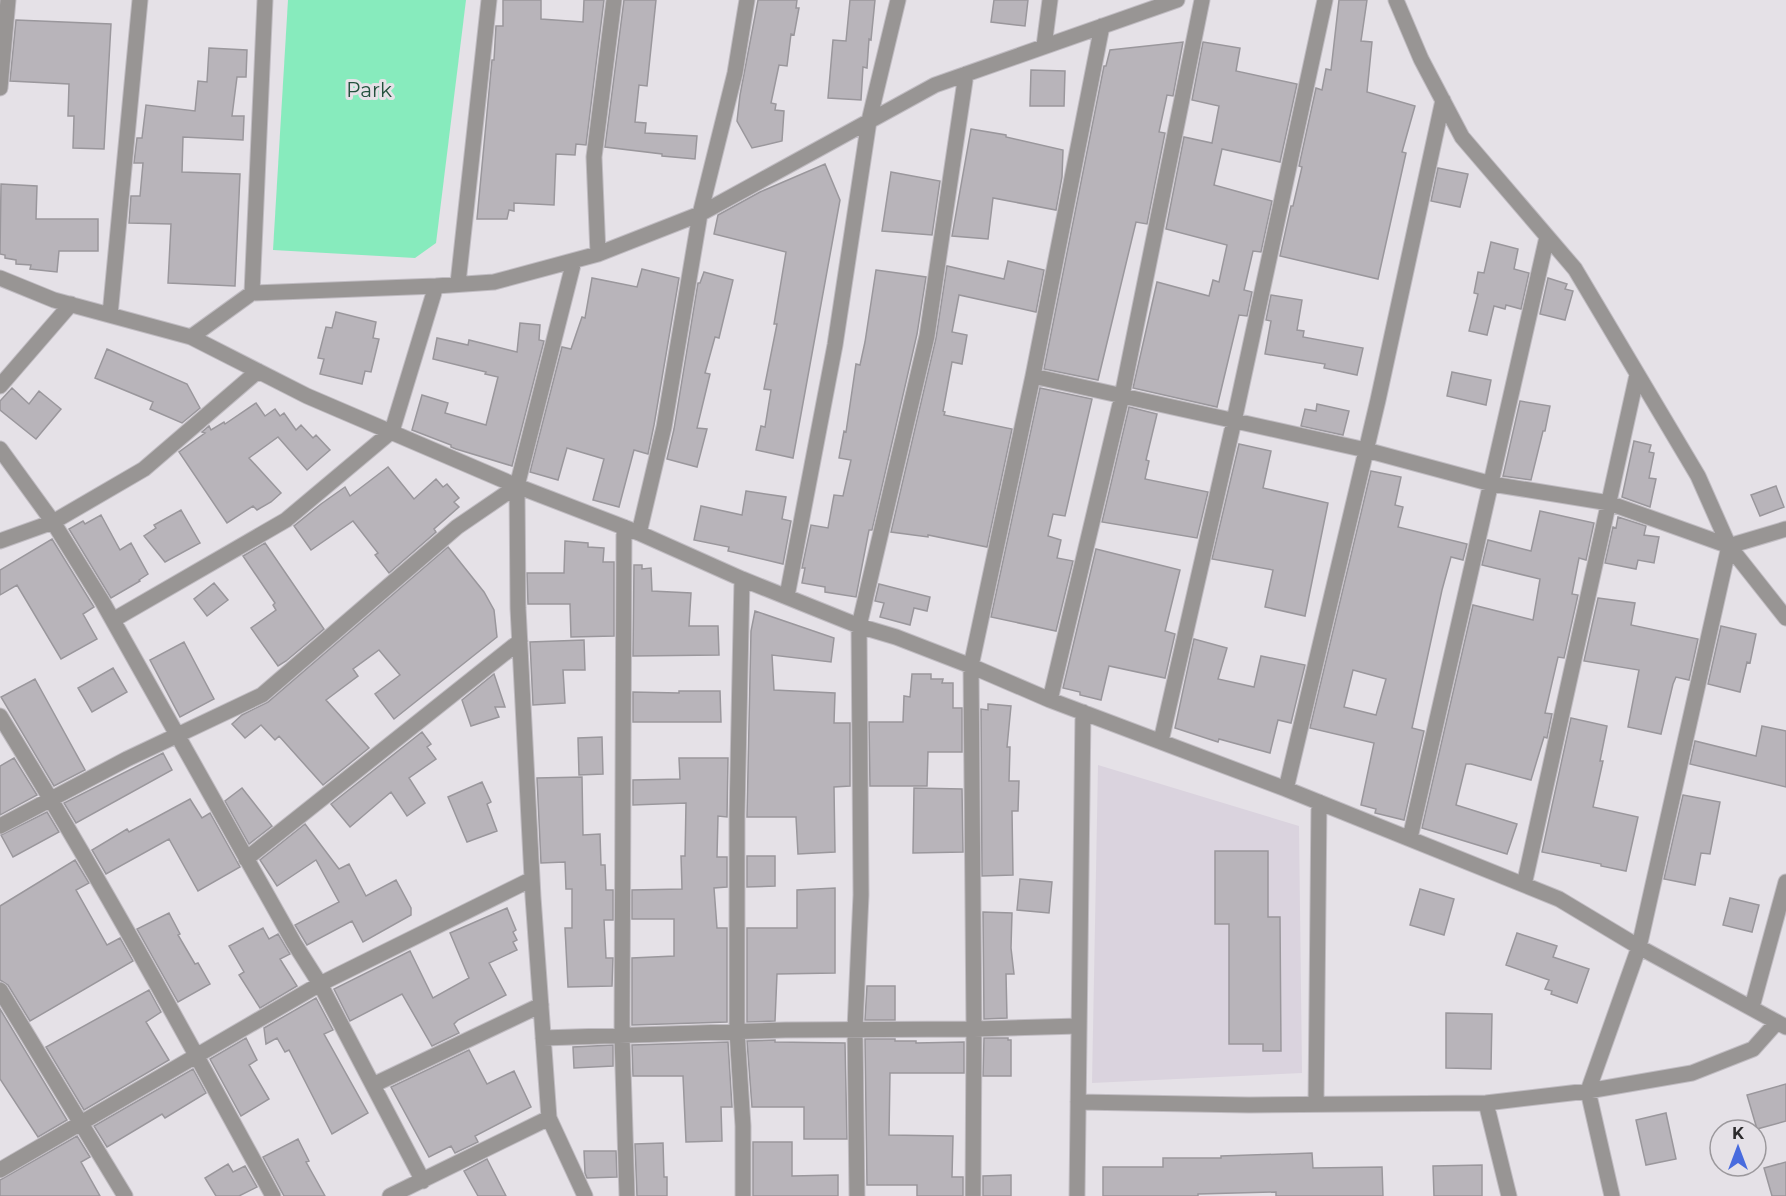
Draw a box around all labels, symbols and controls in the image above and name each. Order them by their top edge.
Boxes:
park label: Park [346,78,392,102]
north arrow [1708,1118,1768,1178]
text: K [1732,1124,1745,1143]

